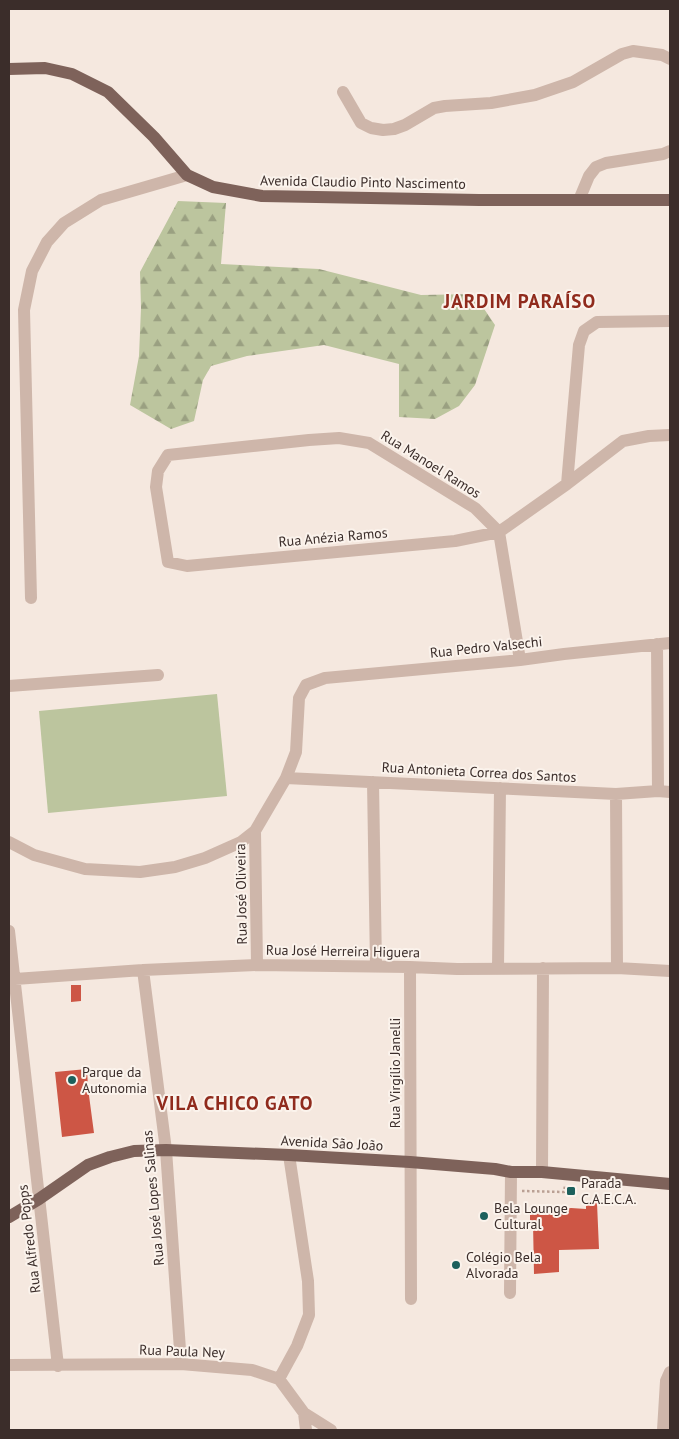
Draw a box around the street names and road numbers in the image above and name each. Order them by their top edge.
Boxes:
street label: Avenida Claudio Pinto Nascimento [260,171,466,193]
street label: Rua Manoel Ramos [378,426,484,502]
street label: Rua Anézia Ramos [278,523,388,551]
street label: Rua Pedro Valsechi [429,632,543,662]
street label: Rua Antonieta Correa dos Santos [381,758,577,786]
street label: Rua José Oliveira [231,843,251,945]
street label: Rua José Herreira Higuera [266,941,420,961]
street label: Rua Virgílio Janelli [386,1018,404,1128]
street label: Rua José Lopes Salinas [138,1130,168,1266]
street label: Avenida São João [280,1131,384,1155]
street label: Rua Alfredo Popps [13,1184,45,1294]
street label: Rua Paula Ney [139,1341,226,1362]

